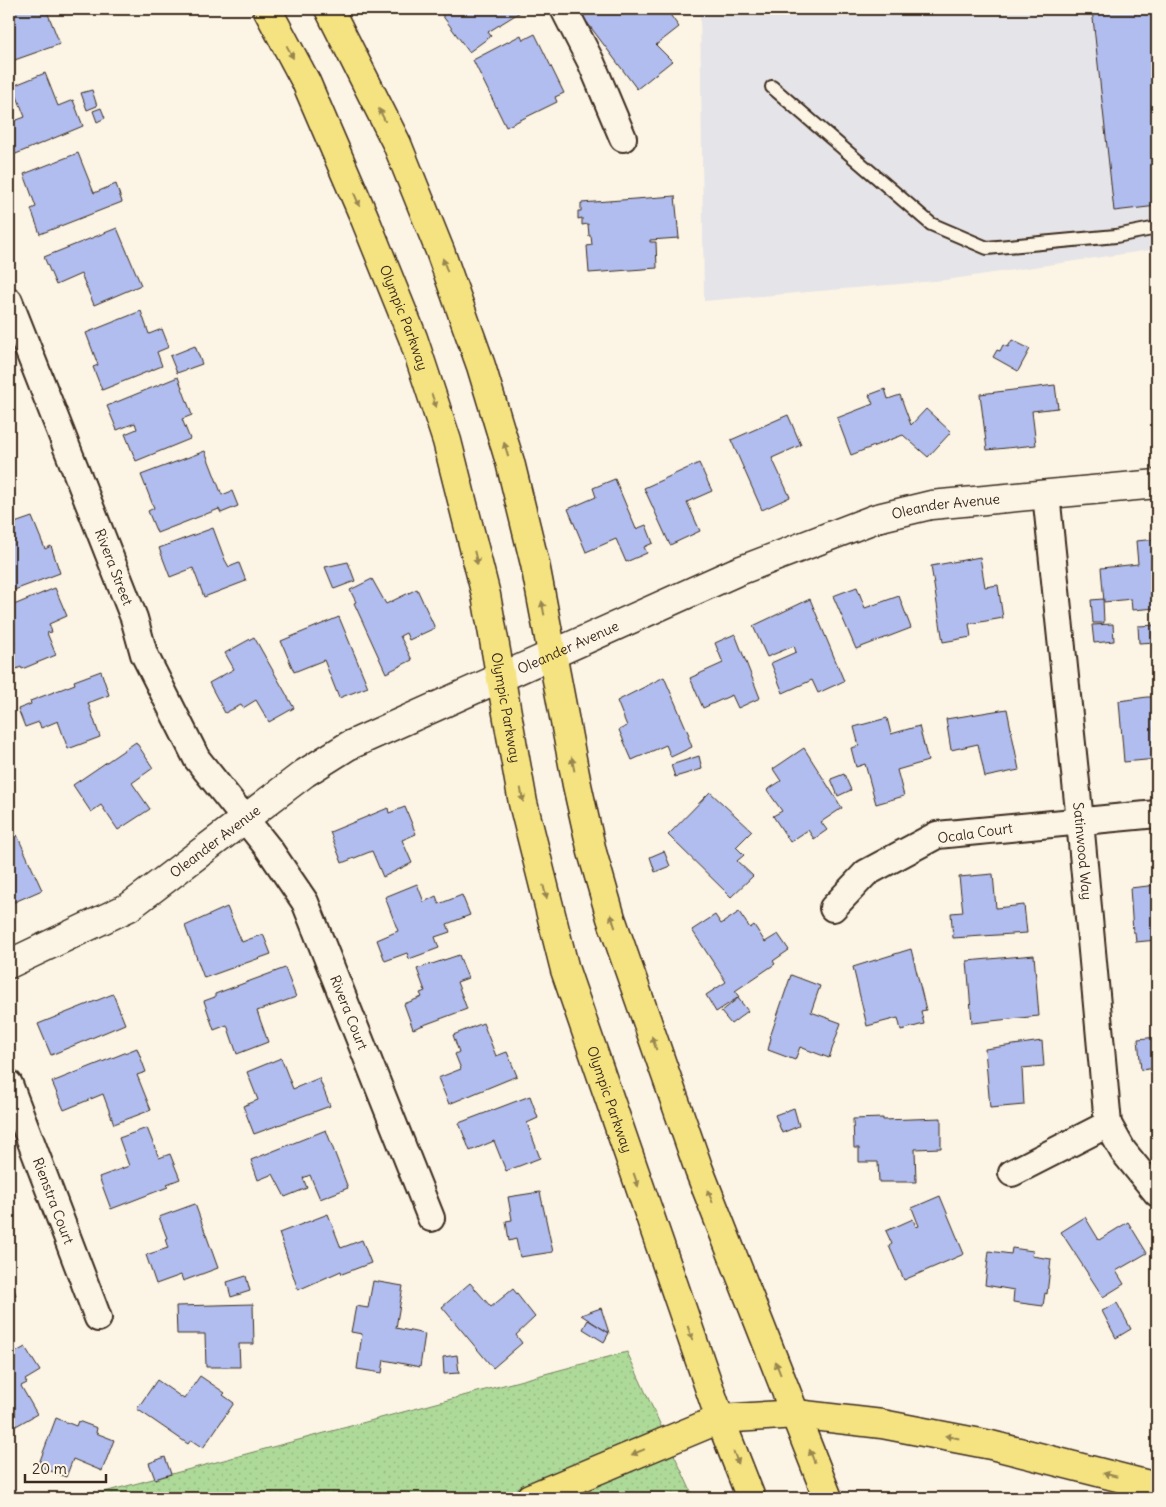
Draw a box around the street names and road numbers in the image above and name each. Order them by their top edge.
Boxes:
street label: Olympic Parkway [375,262,432,373]
street label: Oleander Avenue [890,490,1001,523]
street label: Rivera Street [91,526,137,608]
street label: Oleander Avenue [514,617,622,678]
street label: Olympic Parkway [487,651,525,764]
street label: Oleander Avenue [166,801,264,882]
street label: Satinwood Way [1069,801,1096,901]
street label: Ocala Court [936,819,1014,847]
street label: Rivera Court [326,973,372,1053]
street label: Olympic Parkway [583,1044,636,1155]
street label: Rienstra Court [29,1155,78,1247]

